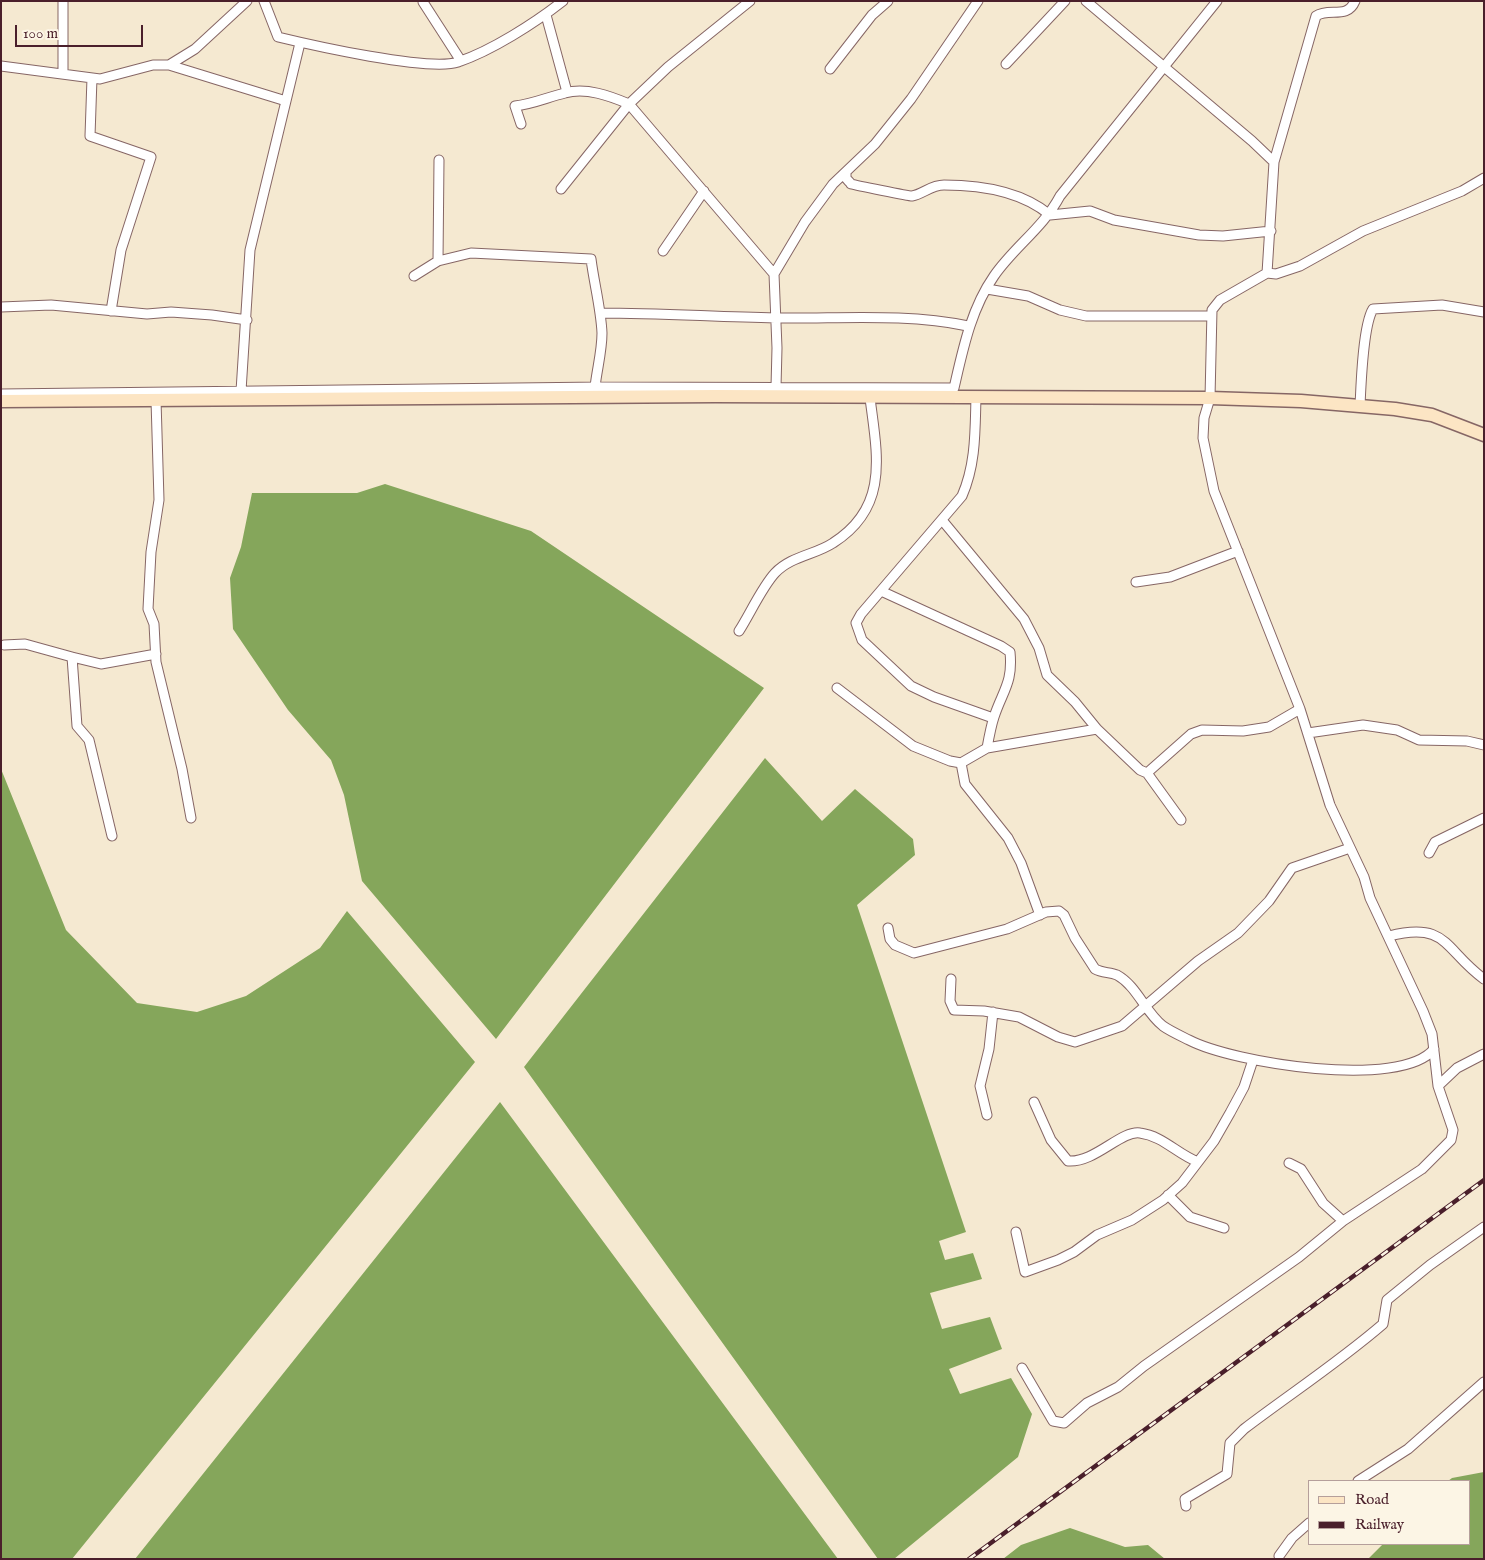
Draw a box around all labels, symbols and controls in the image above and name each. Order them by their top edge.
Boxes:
scale bar [18,15,145,47]
text: 100 m [23,24,58,43]
legend [1308,1480,1470,1545]
text: Road [1355,1490,1389,1509]
text: Railway [1355,1515,1404,1534]

